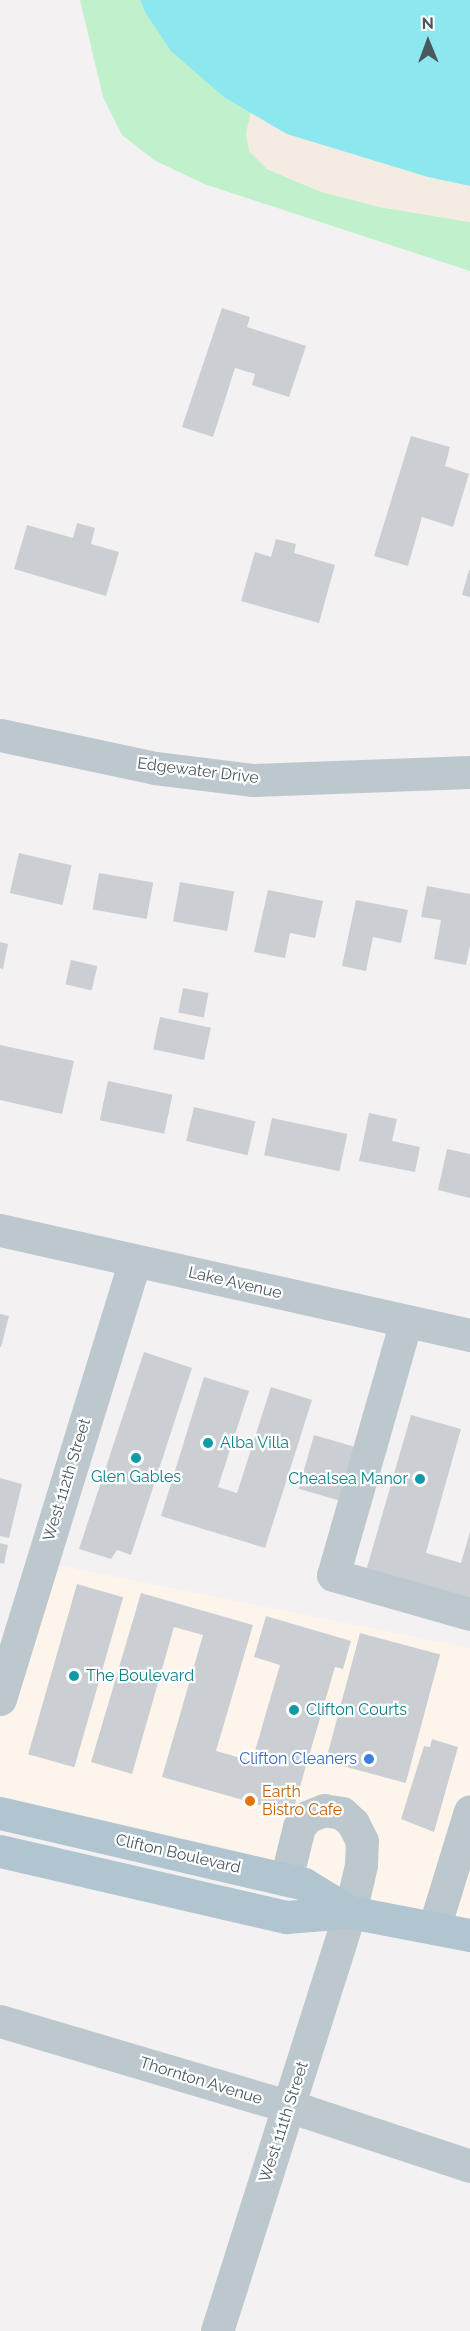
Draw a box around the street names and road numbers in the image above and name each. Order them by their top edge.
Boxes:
street label: Edgewater Drive [136,754,260,788]
street label: Lake Avenue [186,1263,284,1303]
street label: West 112th Street [39,1416,95,1544]
street label: Clifton Boulevard [114,1830,242,1878]
street label: Thornton Avenue [137,2053,265,2109]
street label: West 111th Street [255,2059,313,2185]

